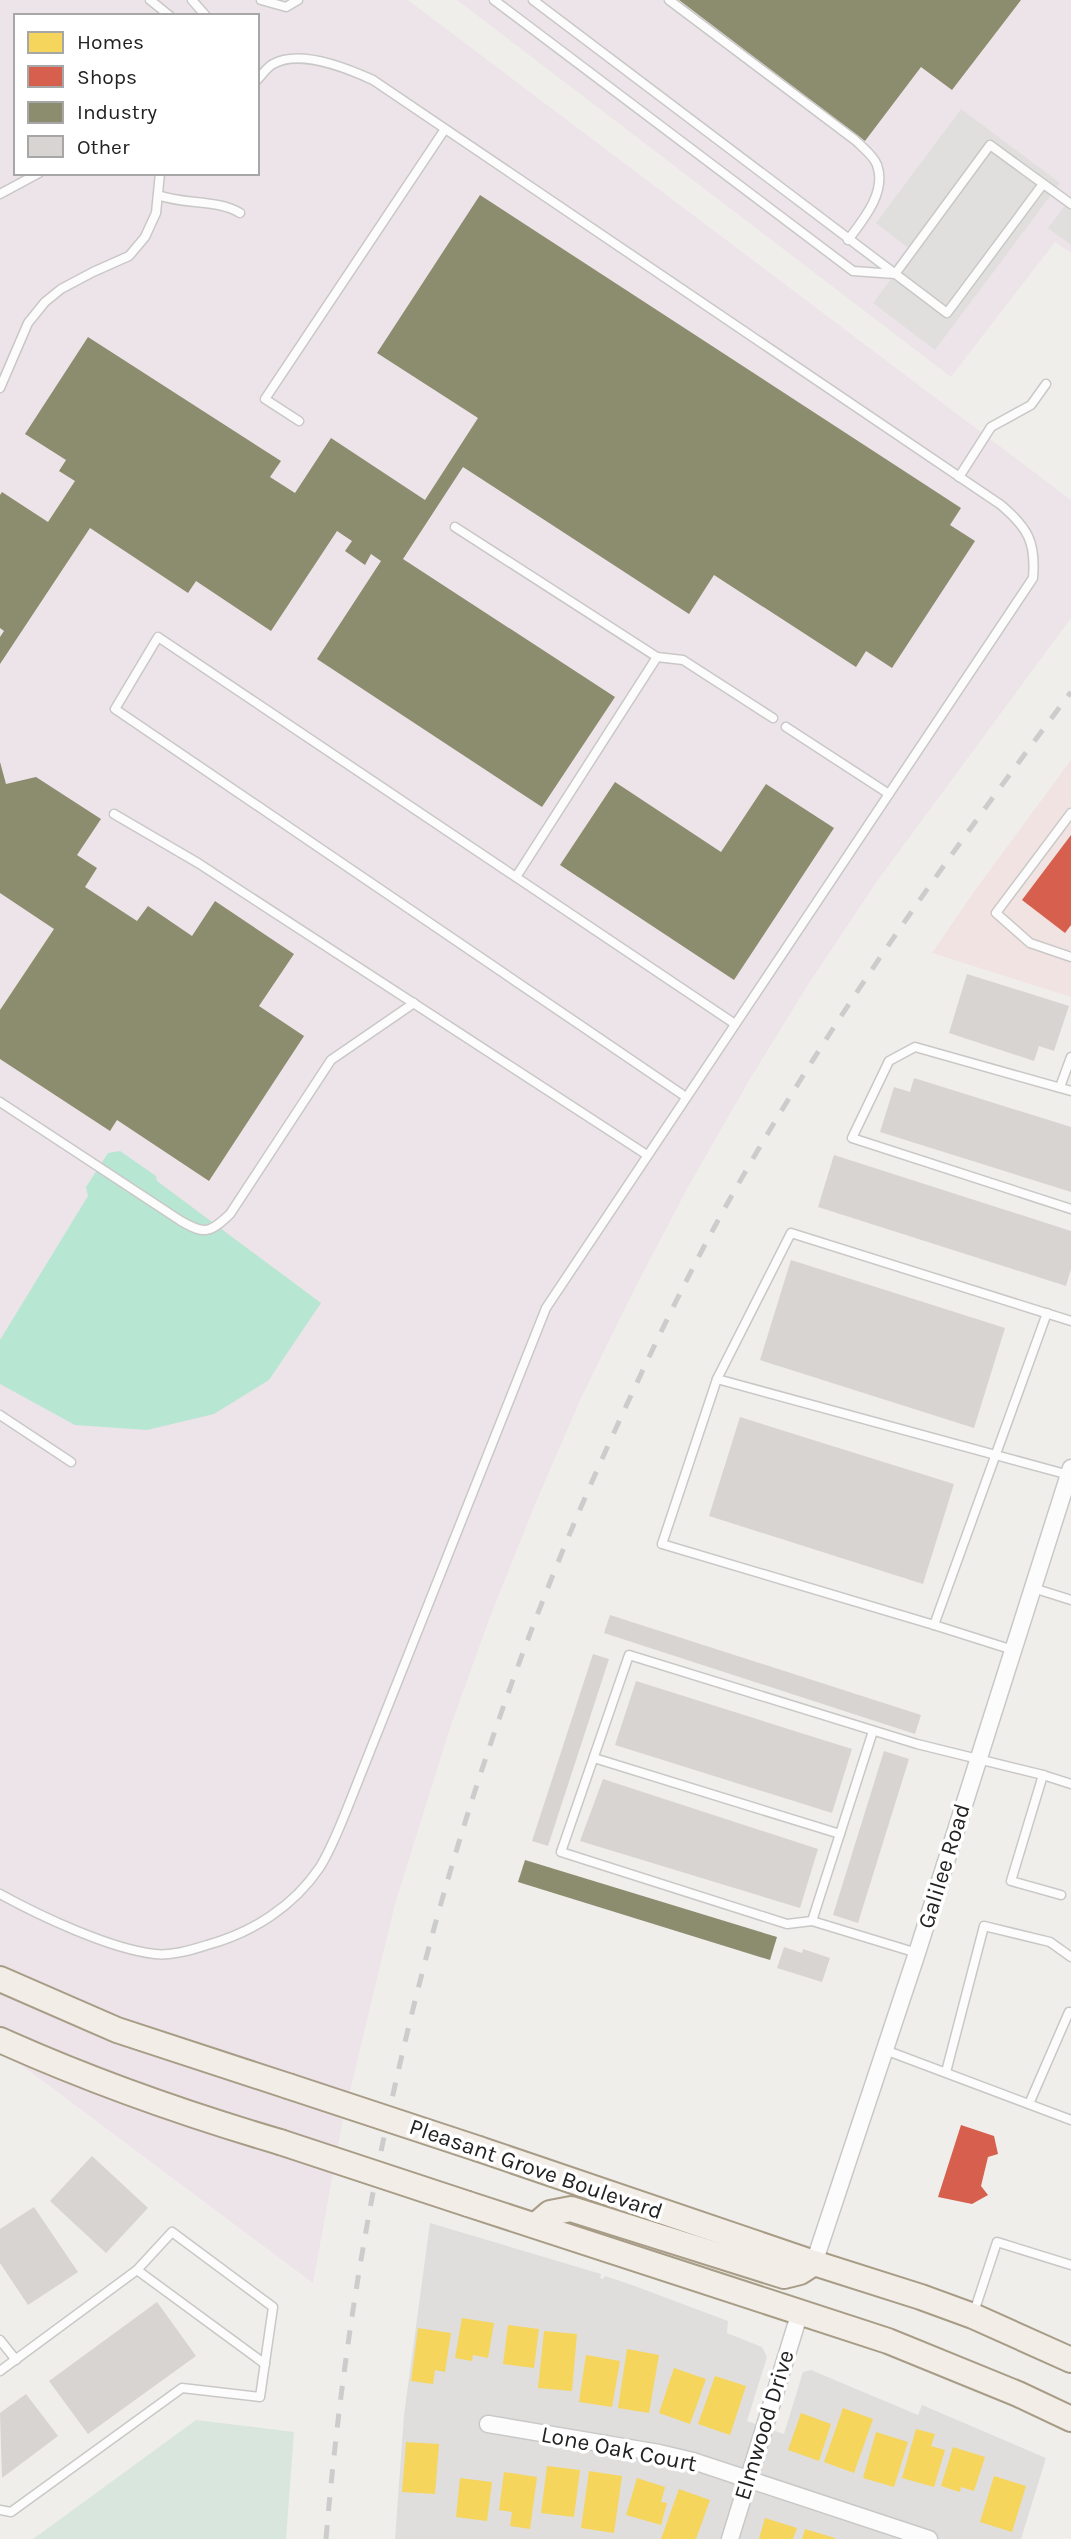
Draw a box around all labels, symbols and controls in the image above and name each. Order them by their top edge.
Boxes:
legend [14,14,259,175]
text: Homes [77,30,144,54]
text: Shops [77,65,137,89]
text: Industry [77,100,157,124]
text: Other [77,135,130,159]
street label: Galilee Road [912,1800,976,1932]
street label: Pleasant Grove Boulevard [406,2113,666,2225]
street label: Elmwood Drive [728,2347,800,2503]
street label: Lone Oak Court [539,2421,699,2477]

